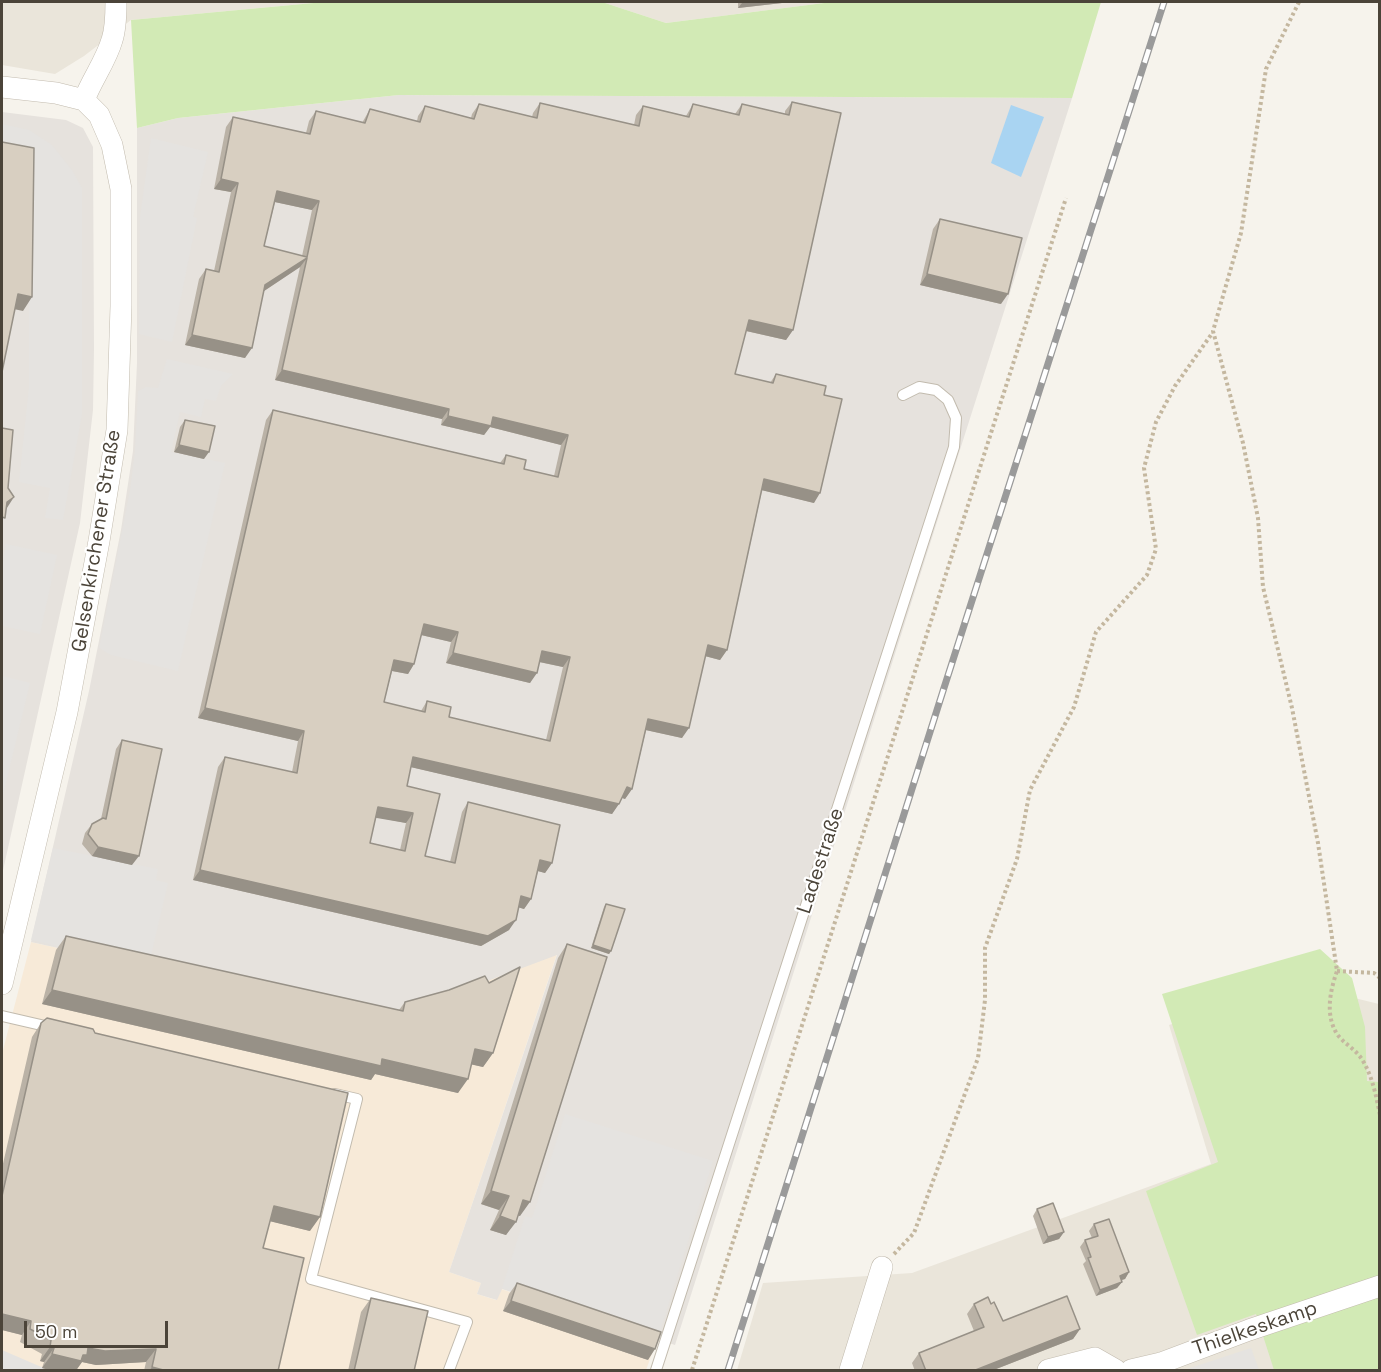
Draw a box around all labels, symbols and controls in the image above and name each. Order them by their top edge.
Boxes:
street label: Gelsenkirchener Straße [68,428,126,654]
street label: Ladestraße [793,805,849,917]
street label: Thielkeskamp [1189,1296,1321,1362]
scale bar [27,1309,171,1347]
text: 50 m [35,1320,77,1343]

